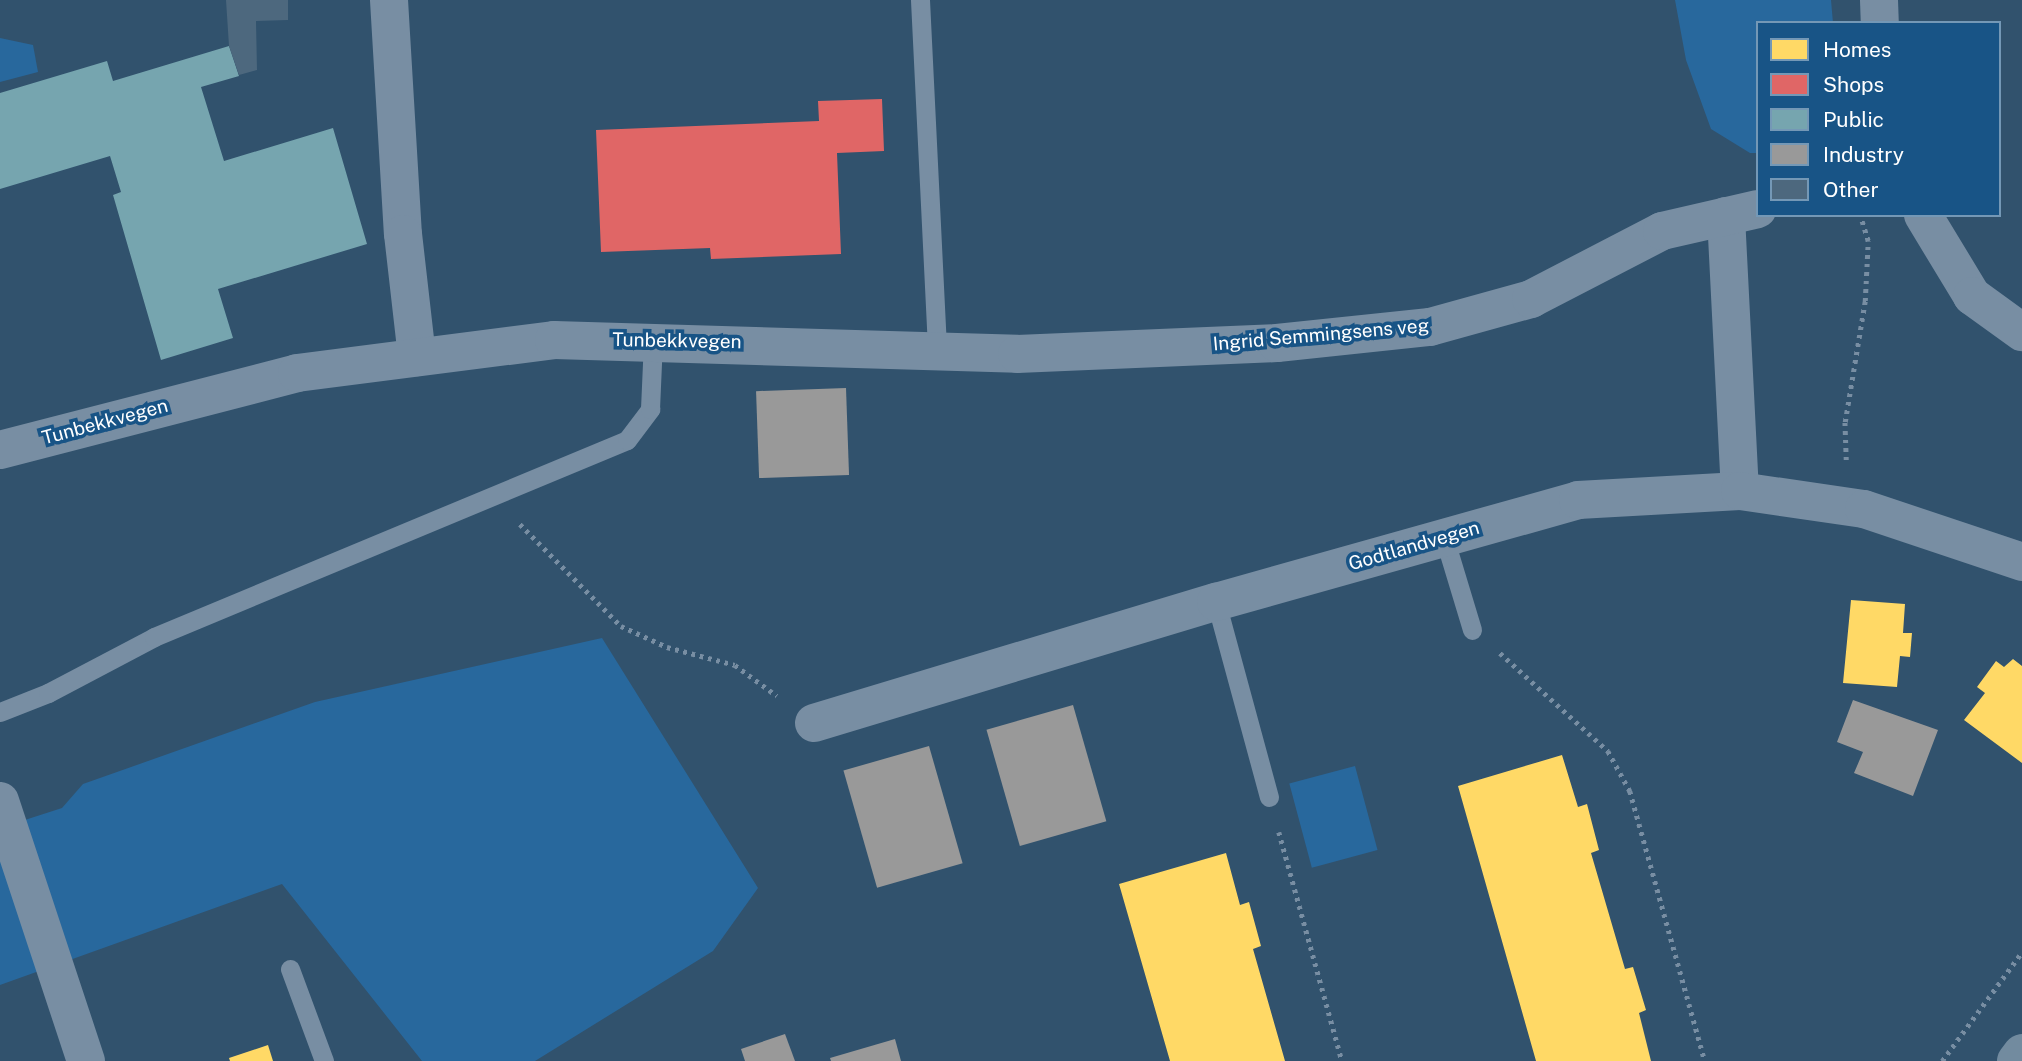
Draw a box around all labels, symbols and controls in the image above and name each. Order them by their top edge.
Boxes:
legend [1756,21,2001,217]
text: Homes [1823,37,1891,62]
text: Shops [1823,72,1884,97]
text: Public [1823,107,1884,132]
text: Industry [1823,142,1904,167]
text: Other [1823,177,1879,202]
street label: Ingrid Semmingsens veg [1212,314,1430,356]
street label: Tunbekkvegen [612,328,742,354]
street label: Tunbekkvegen [40,394,170,450]
street label: Godtlandvegen [1346,516,1482,576]

